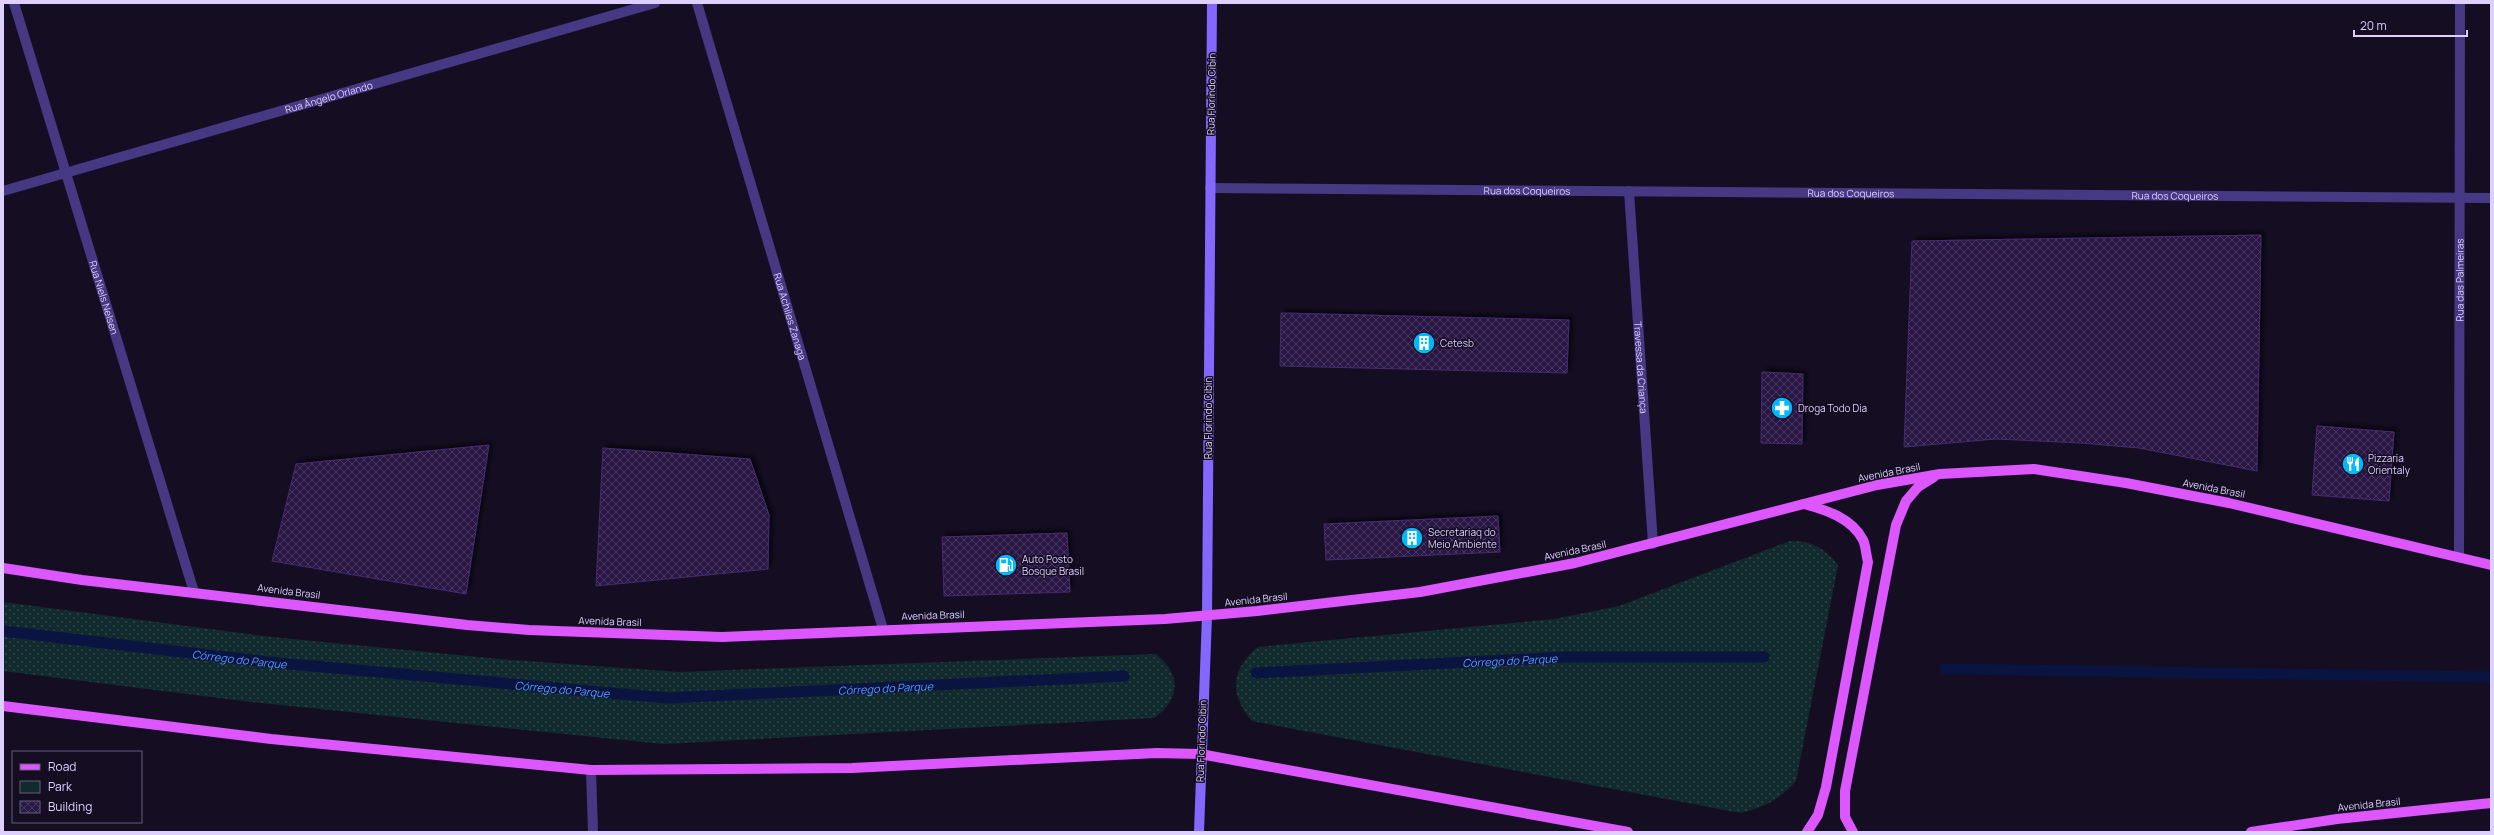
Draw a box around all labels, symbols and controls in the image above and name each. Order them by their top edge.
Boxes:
scale bar [2354,12,2467,38]
text: 20 m [2360,17,2387,34]
street label: Rua Florindo Cibin [1203,53,1219,135]
street label: Rua Ângelo Orlando [283,78,374,116]
street label: Rua dos Coqueiros [1484,183,1570,198]
street label: Rua dos Coqueiros [1808,186,1894,200]
street label: Rua dos Coqueiros [2132,188,2218,203]
street label: Rua das Palmeiras [2452,238,2467,322]
street label: Rua Niels Nelsen [86,259,122,336]
street label: Rua Achiles Zanaga [771,271,810,362]
street label: Travessa da Criança [1631,321,1651,414]
building icon: Cetesb [1411,330,1437,356]
place label: Cetesb [1440,336,1474,350]
street label: Rua Florindo Cibin [1201,377,1215,459]
pharmacy icon: Droga Todo Dia [1769,395,1795,421]
place label: Droga Todo Dia [1798,401,1867,415]
restaurant icon: Pizzaria Orientaly [2340,451,2366,477]
place label: Pizzaria Orientaly [2368,451,2411,477]
street label: Avenida Brasil [1857,459,1921,485]
street label: Avenida Brasil [2182,475,2246,501]
building icon: Secretariaq do Meio Ambiente [1399,525,1425,551]
place label: Secretariaq do Meio Ambiente [1428,525,1497,551]
street label: Avenida Brasil [1543,537,1607,563]
fuel station icon: Auto Posto Bosque Brasil [993,552,1019,578]
place label: Auto Posto Bosque Brasil [1022,552,1084,578]
street label: Avenida Brasil [257,580,321,602]
street label: Avenida Brasil [1224,589,1288,609]
street label: Avenida Brasil [901,607,965,623]
street label: Avenida Brasil [578,613,642,629]
water label: Córrego do Parque [191,646,288,671]
water label: Córrego do Parque [1462,650,1558,670]
water label: Córrego do Parque [514,677,611,700]
water label: Córrego do Parque [837,678,934,697]
street label: Rua Florindo Cibin [1193,699,1209,782]
legend [12,751,142,823]
text: Road [48,758,76,775]
text: Park [48,778,73,795]
street label: Avenida Brasil [2337,794,2401,814]
text: Building [48,798,92,815]

